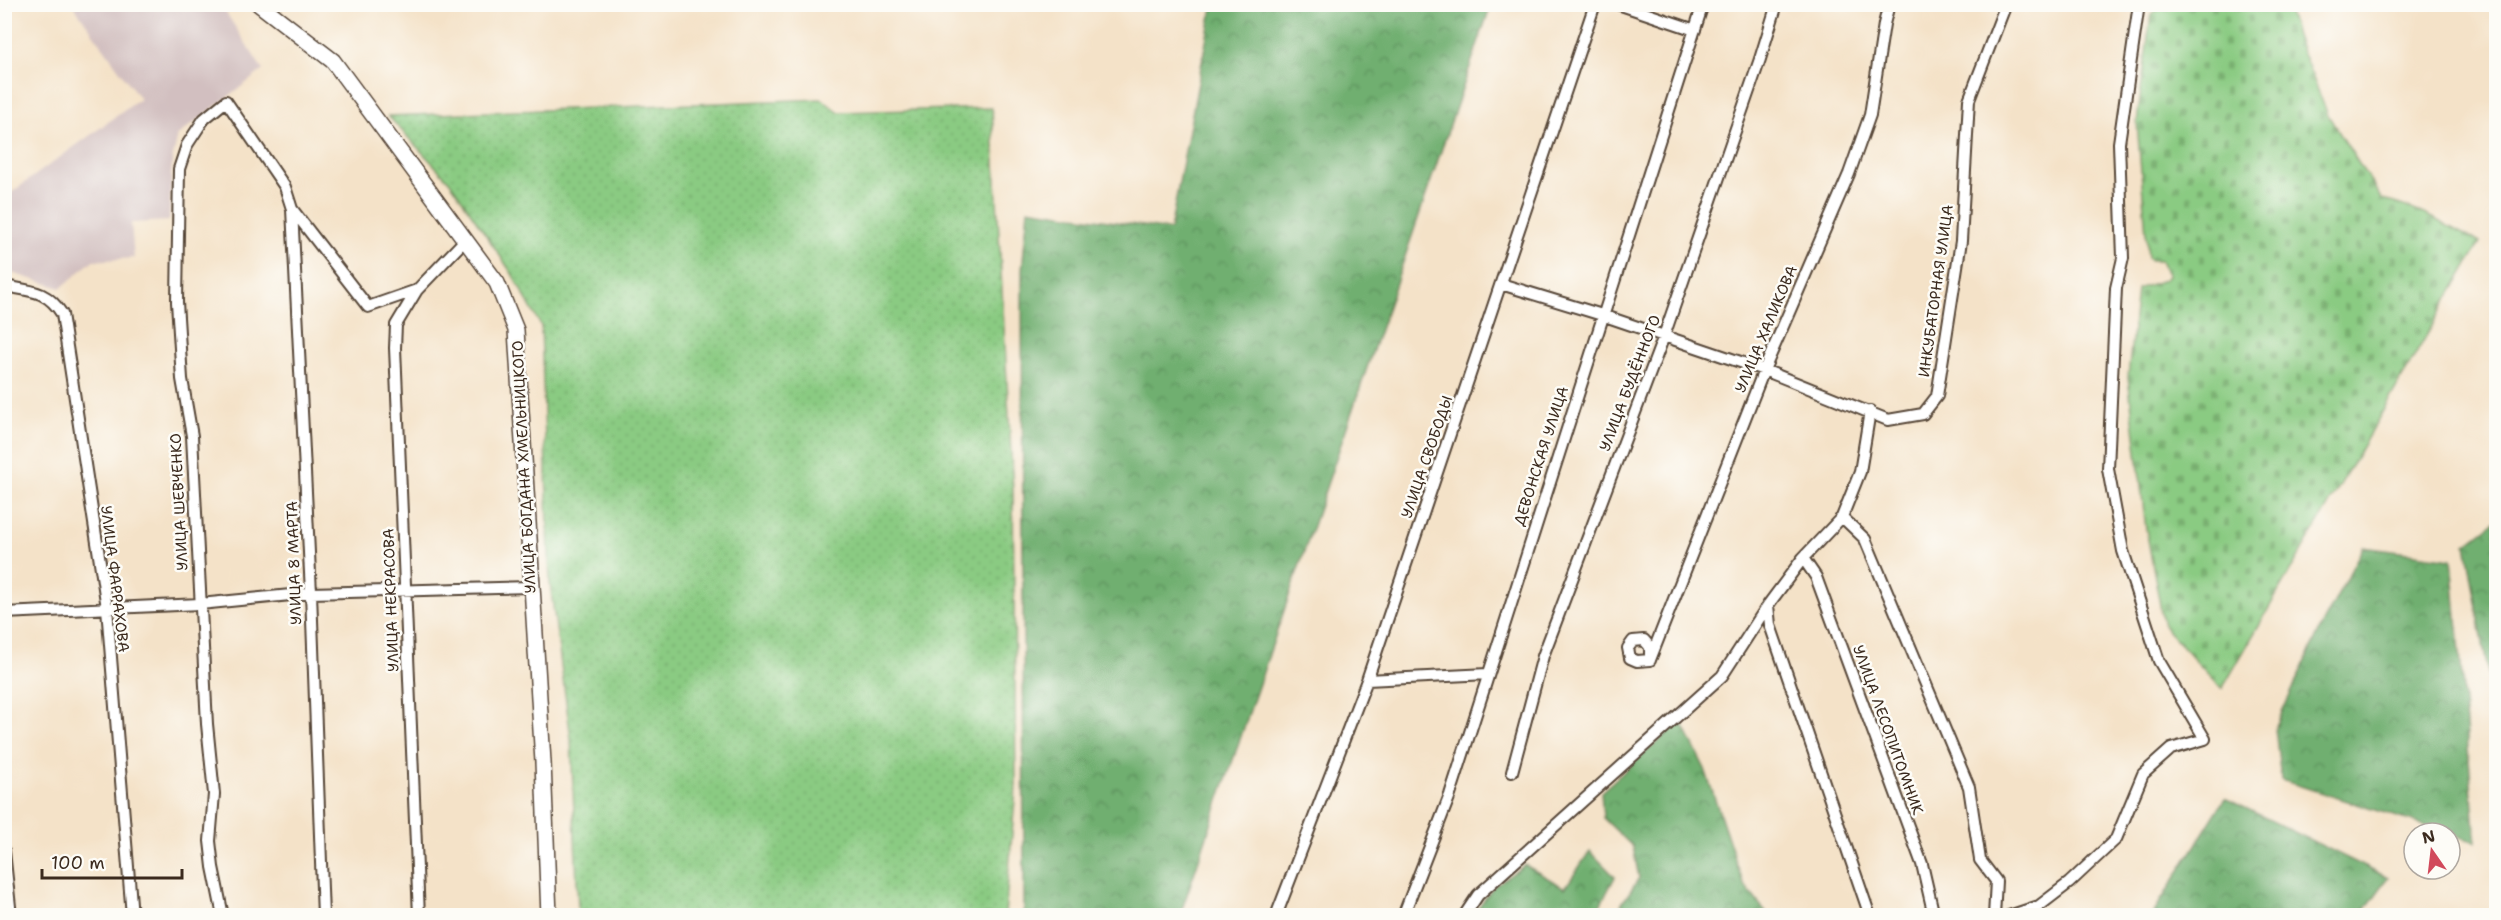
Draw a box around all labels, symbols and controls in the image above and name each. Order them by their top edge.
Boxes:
street label: ИНКУБАТОРНАЯ УЛИЦА [1914,203,1958,379]
street label: УЛИЦА ХАЛИКОВА [1730,262,1802,396]
street label: УЛИЦА БУДЁННОГО [1595,312,1665,454]
street label: УЛИЦА БОГДАНА ХМЕЛЬНИЦКОГО [507,340,541,594]
street label: ДЕВОНСКАЯ УЛИЦА [1509,384,1573,528]
street label: УЛИЦА СВОБОДЫ [1397,393,1457,521]
street label: УЛИЦА ШЕВЧЕНКО [165,433,193,571]
street label: УЛИЦА 8 МАРТА [282,501,306,625]
street label: УЛИЦА ФАРРАХОВА [96,505,134,654]
street label: УЛИЦА НЕКРАСОВА [378,528,404,672]
street label: УЛИЦА ЛЕСОПИТОМНИК [1848,642,1928,818]
north arrow [2402,821,2462,881]
text: N [2420,825,2437,849]
scale bar [42,842,182,880]
text: 100 m [51,851,105,875]

